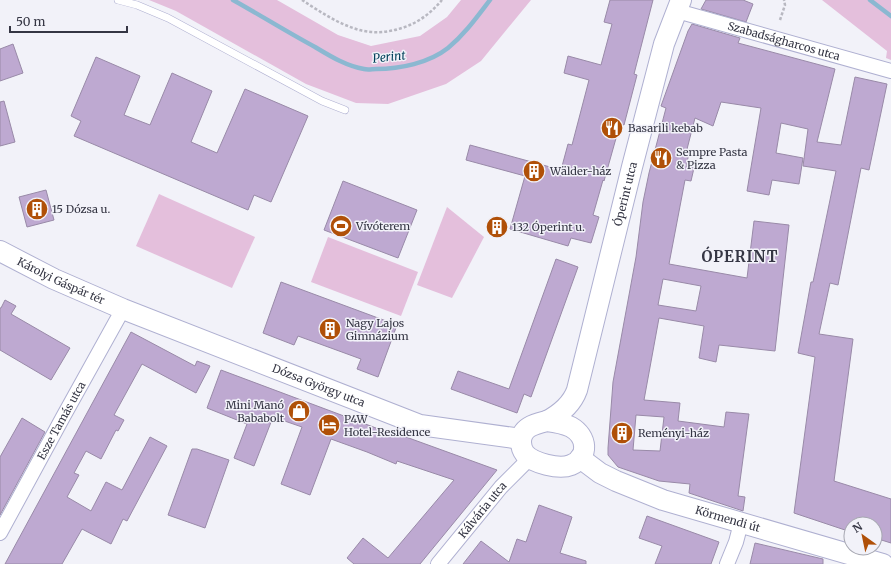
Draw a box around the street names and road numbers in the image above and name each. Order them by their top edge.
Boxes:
street label: Szabadságharcos utca [726,19,842,63]
street label: Óperint utca [611,160,640,228]
street label: Károlyi Gáspár tér [15,254,107,307]
street label: Dózsa György utca [270,361,367,410]
street label: Esze Tamás utca [34,379,88,462]
street label: Kálvária utca [455,479,509,541]
street label: Körmendi út [694,503,763,535]

